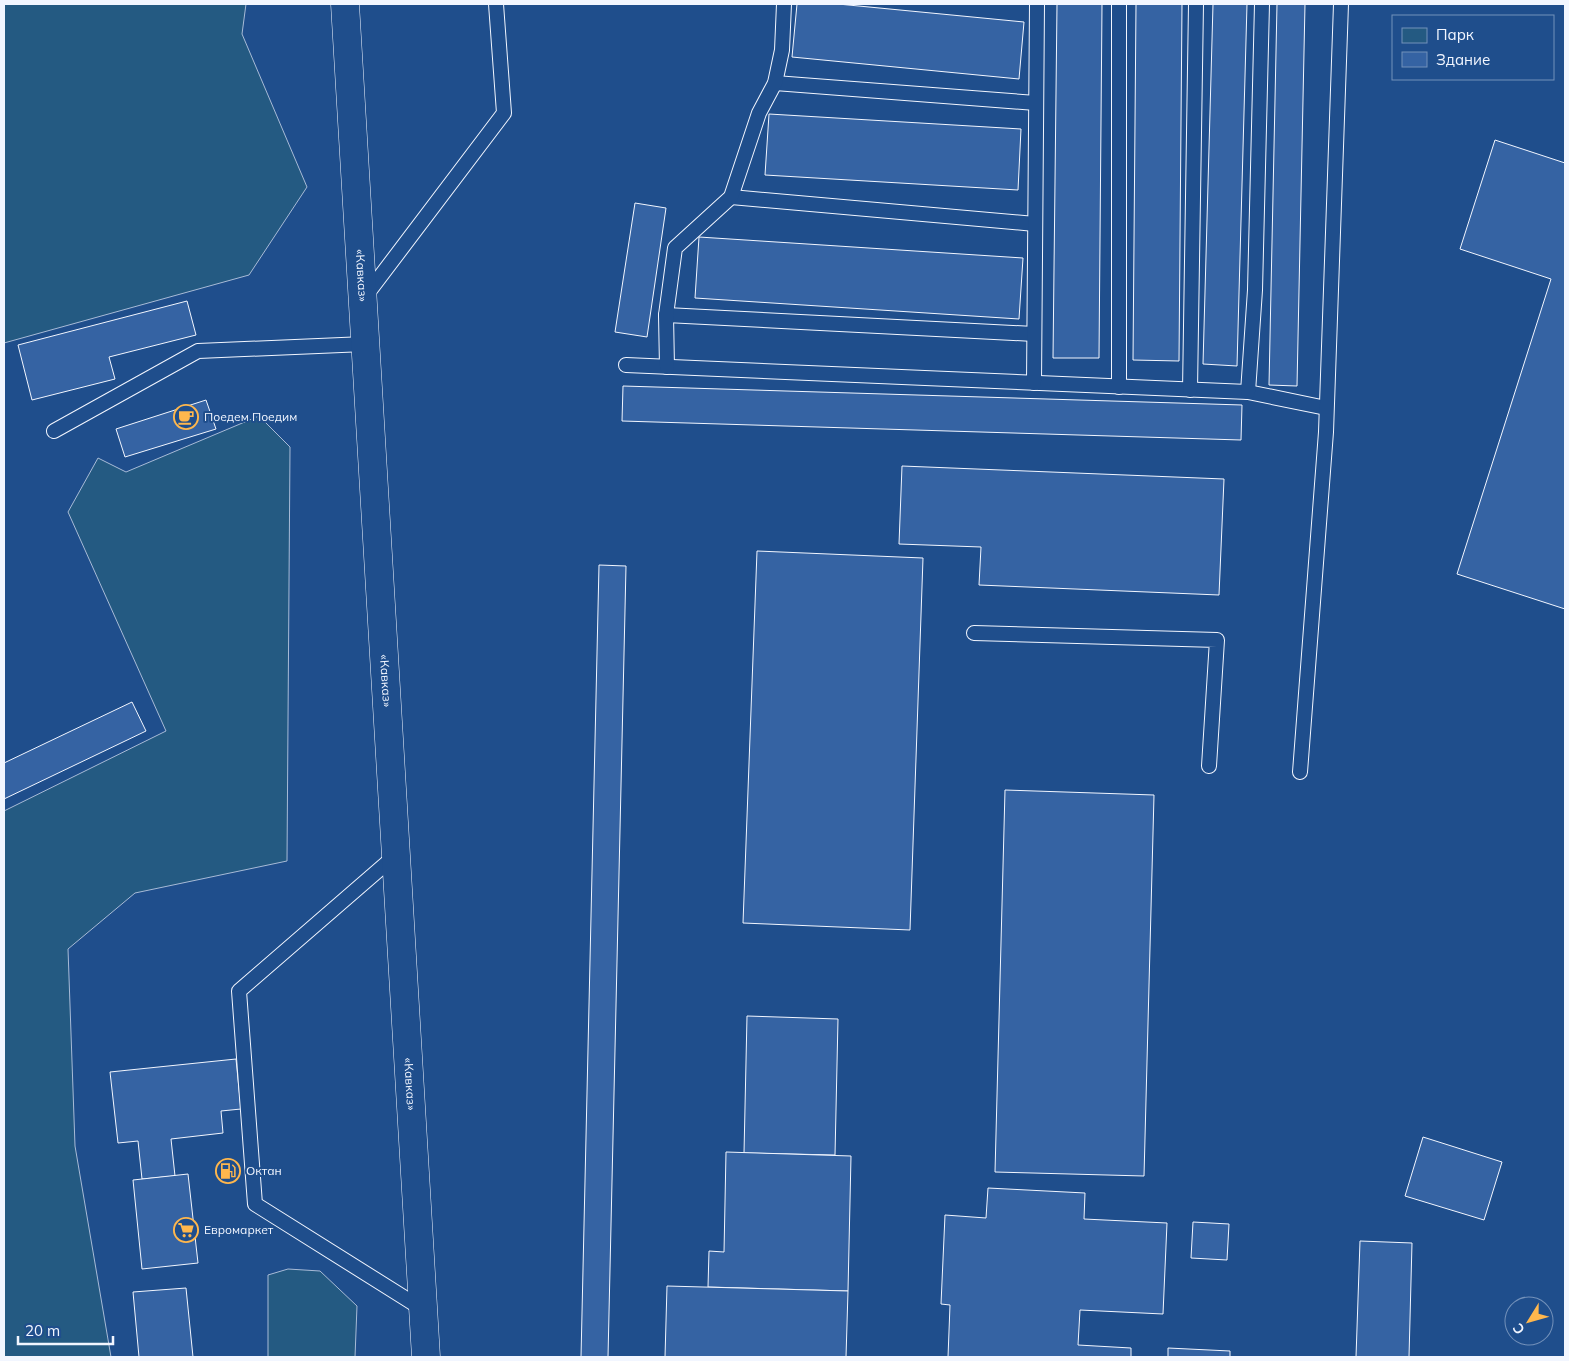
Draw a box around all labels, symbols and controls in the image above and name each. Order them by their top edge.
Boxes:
legend [1392,15,1554,80]
text: Парк [1436,25,1475,44]
text: Здание [1436,50,1490,69]
street label: «Кавказ» [353,249,371,303]
cafe icon: Поедем Поедим [173,404,199,430]
place label: Поедем Поедим [204,409,297,424]
street label: «Кавказ» [377,654,395,708]
street label: «Кавказ» [401,1057,419,1111]
fuel station icon: Октан [215,1158,241,1184]
place label: Октан [246,1163,282,1178]
supermarket icon: Евромаркет [173,1217,199,1243]
place label: Евромаркет [204,1222,274,1237]
north arrow [1504,1296,1554,1346]
scale bar [18,1314,112,1346]
text: С [1509,1320,1529,1338]
text: 20 m [25,1321,60,1340]

